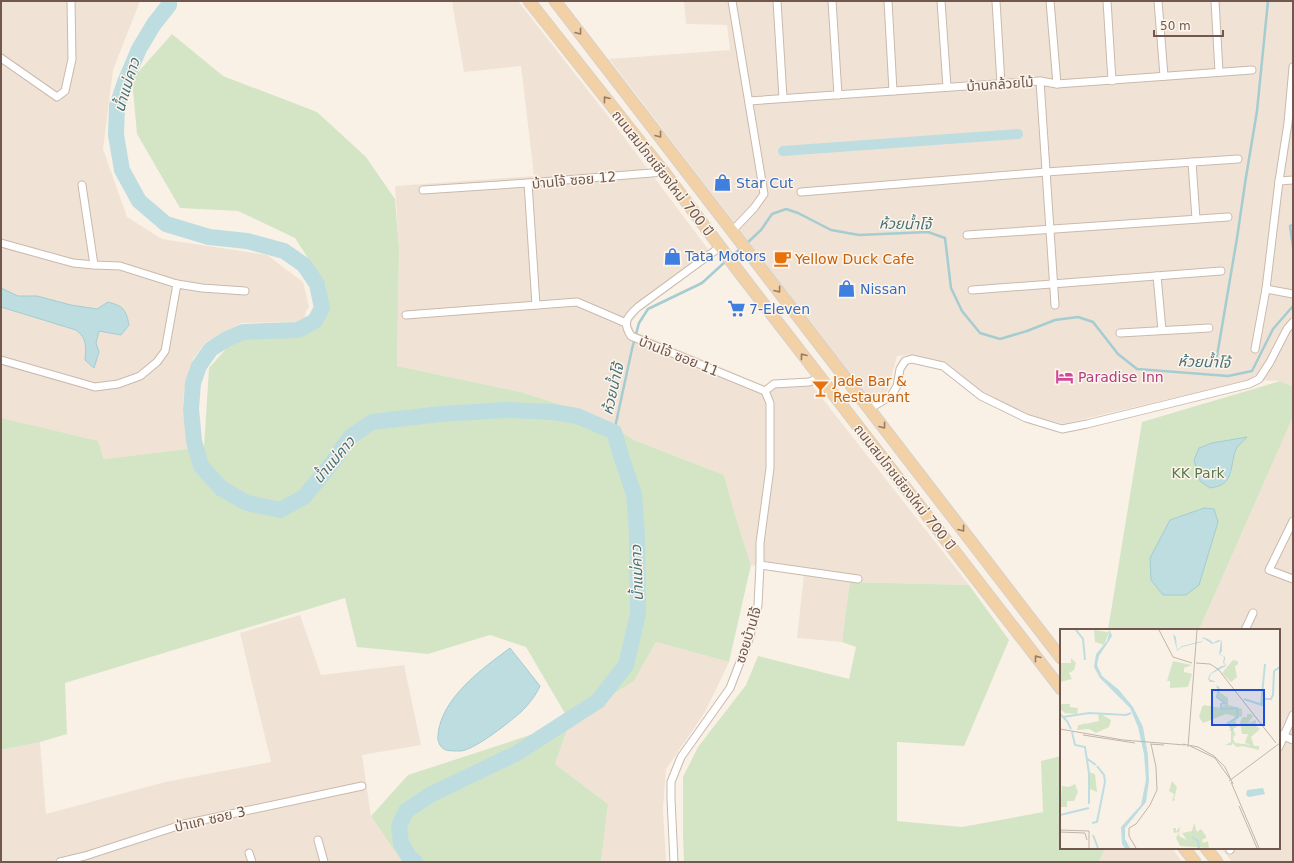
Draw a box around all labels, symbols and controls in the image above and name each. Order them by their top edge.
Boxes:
scale bar [1154,12,1223,38]
text: 50 m [1160,19,1191,33]
one-way arrow [574,27,581,34]
water label: น้ำแม่คาว [108,55,144,114]
street label: บ้านกล้วยไม้ [966,74,1034,94]
one-way arrow [603,97,610,104]
street label: ถนนสมโภชเชียงใหม่ 700 ปี [609,107,717,239]
one-way arrow [654,130,661,137]
street label: บ้านโจ้ ซอย 12 [531,168,617,192]
shop icon: Star Cut [713,173,733,193]
place label: Star Cut [736,175,794,191]
water label: ห้วยน้ำโจ้ [879,213,934,233]
shop icon: Tata Motors [662,246,682,266]
place label: Tata Motors [684,248,766,264]
cafe icon: Yellow Duck Cafe [772,249,792,269]
place label: Yellow Duck Cafe [794,251,914,267]
shop icon: Nissan [837,279,857,299]
place label: Nissan [860,281,906,297]
one-way arrow [773,285,780,292]
supermarket icon: 7-Eleven [726,299,746,319]
place label: 7-Eleven [749,301,810,317]
street label: บ้านโจ้ ซอย 11 [637,333,721,379]
water label: ห้วยน้ำโจ้ [1177,350,1233,372]
one-way arrow [801,353,808,360]
water label: ห้วยน้ำโจ้ [596,359,628,417]
hotel icon: Paradise Inn [1055,367,1075,387]
place label: Paradise Inn [1078,369,1164,385]
place label: Jade Bar & Restaurant [832,373,910,405]
bar icon: Jade Bar & Restaurant [810,379,830,399]
street label: ถนนสมโภชเชียงใหม่ 700 ปี [851,421,959,553]
one-way arrow [878,422,885,429]
water label: น้ำแม่คาว [308,431,359,487]
park label: KK Park [1171,465,1225,481]
one-way arrow [957,525,964,532]
water label: น้ำแม่คาว [625,544,647,601]
street label: ซอยบ้านโจ้ [732,605,764,665]
inset map [1060,629,1280,849]
one-way arrow [1035,655,1042,662]
street label: ป่าแก ซอย 3 [173,803,247,835]

